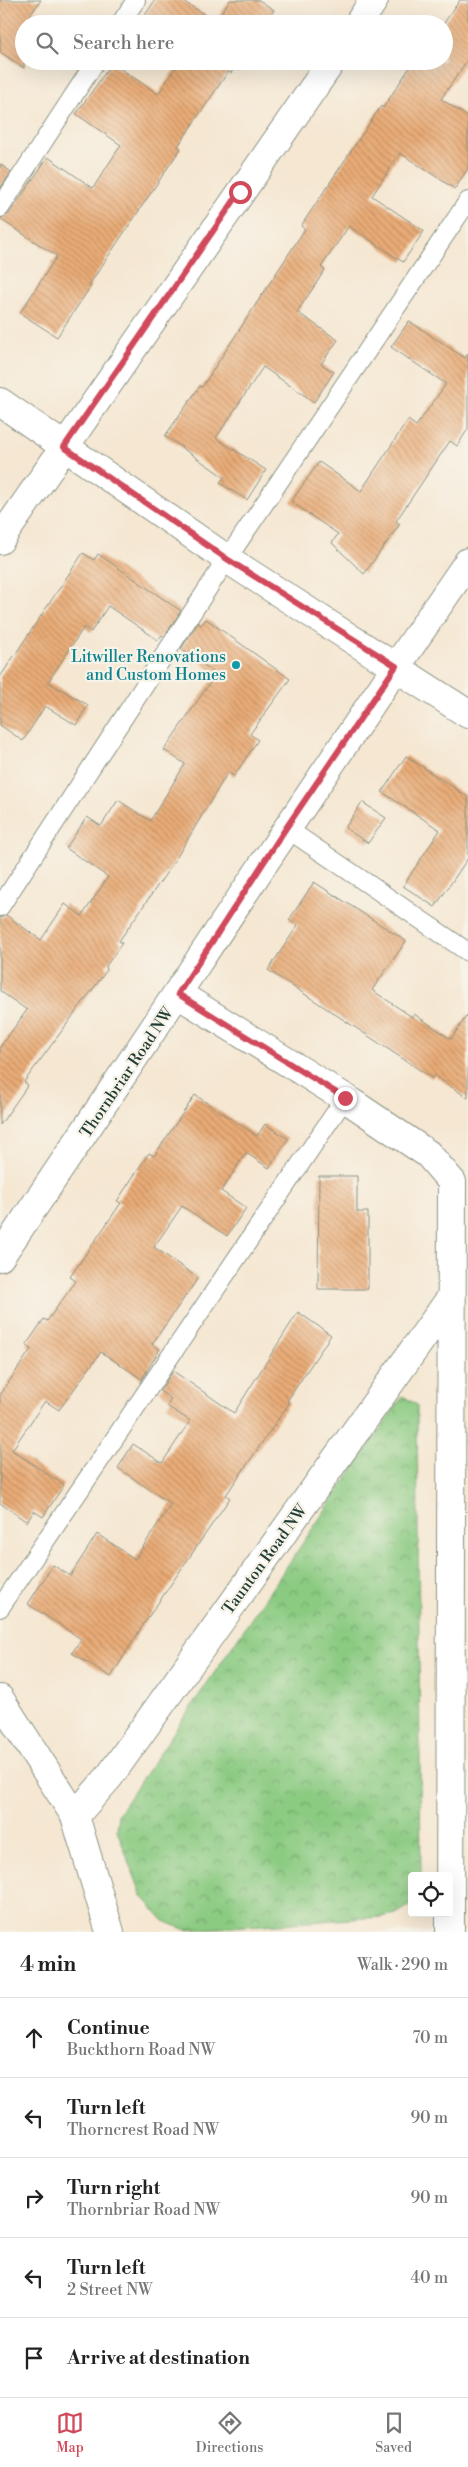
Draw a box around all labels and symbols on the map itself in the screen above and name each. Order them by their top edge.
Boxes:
route start [229,181,252,204]
place label: Litwiller Renovations and Custom Homes [71,647,226,685]
marker: Litwiller Renovations and Custom Homes [230,659,242,671]
street label: Thornbriar Road NW [76,1003,178,1142]
route end [334,1087,357,1110]
street label: Taunton Road NW [218,1500,312,1619]

